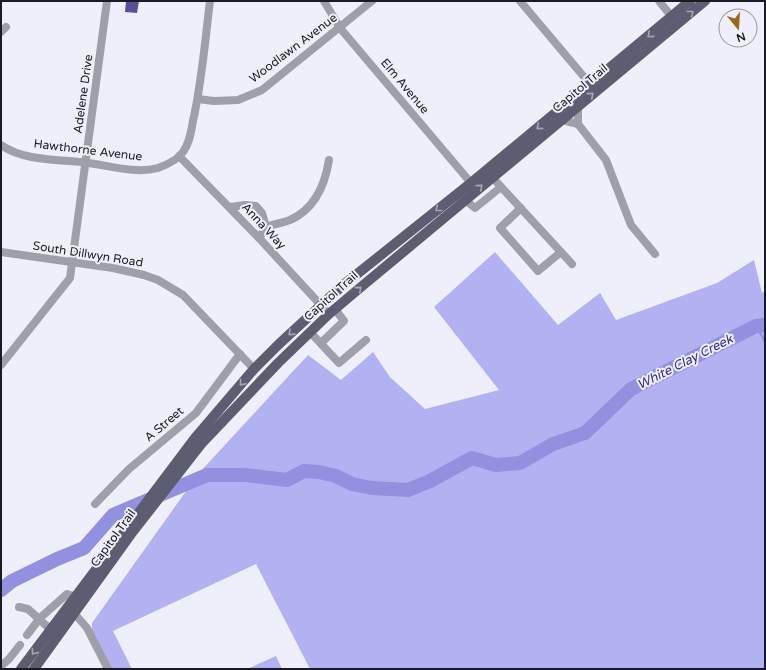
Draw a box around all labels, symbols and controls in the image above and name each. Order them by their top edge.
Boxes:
north arrow [718,8,758,48]
street label: Woodlawn Avenue [246,10,340,86]
one-way arrow [687,10,694,17]
text: N [735,29,747,45]
one-way arrow [647,30,654,37]
street label: Adelene Drive [71,53,96,134]
street label: Elm Avenue [378,56,432,117]
street label: Capitol Trail [550,61,610,115]
one-way arrow [586,93,594,100]
one-way arrow [536,122,543,129]
street label: Hawthorne Avenue [33,136,143,164]
one-way arrow [476,185,483,192]
street label: Anna Way [239,200,289,252]
one-way arrow [435,204,442,211]
street label: South Dillwyn Road [32,238,144,270]
street label: Capitol Trail [301,268,361,324]
one-way arrow [354,286,362,293]
one-way arrow [288,328,295,335]
water label: White Clay Creek [634,331,736,393]
one-way arrow [240,378,247,386]
street label: A Street [142,403,187,444]
street label: Capitol Trail [88,507,138,569]
one-way arrow [31,648,39,655]

